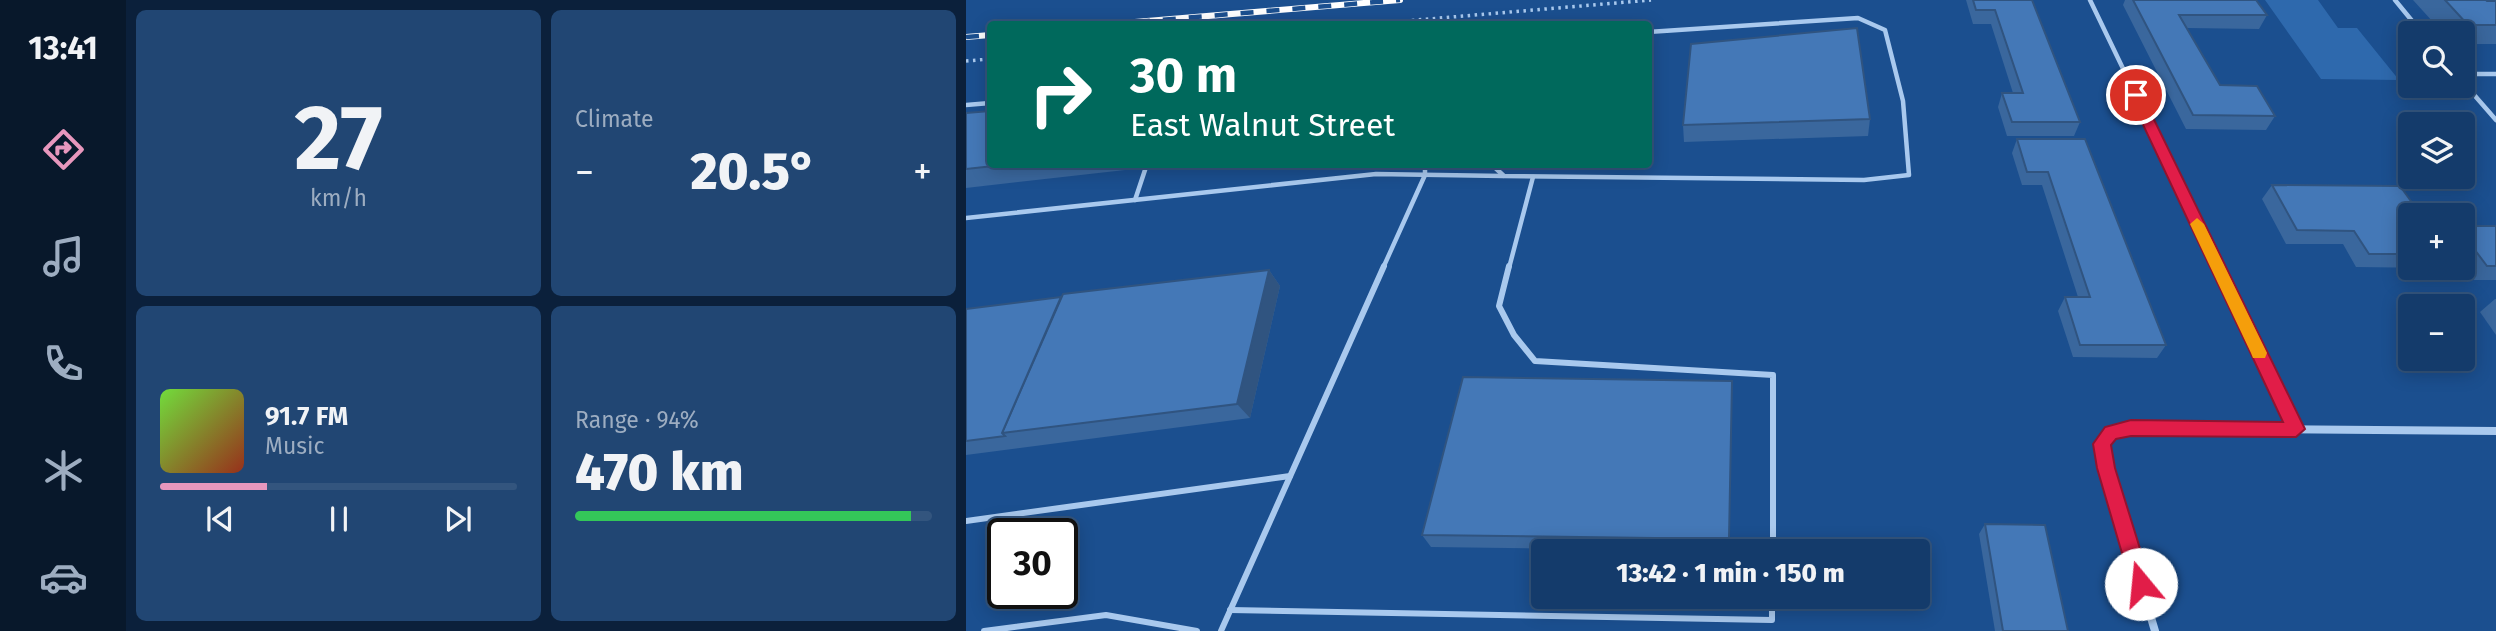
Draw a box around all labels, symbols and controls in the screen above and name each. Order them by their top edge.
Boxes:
map controls [2398,21,2475,371]
button: search [2398,21,2475,98]
text: 13:41 [28,29,98,67]
text: 30 m [1130,46,1237,105]
icon: right [1015,49,1106,140]
pin [2106,65,2166,125]
icon: arrive [2117,76,2155,114]
text: 27 [294,84,383,193]
text: Climate [575,105,654,133]
text: East Walnut Street [1130,106,1395,144]
button: layers [2398,112,2475,189]
icon: directions [39,125,88,174]
text: 20.5° [691,140,817,203]
text: − [575,149,594,195]
text: + [913,149,932,195]
text: km/h [310,184,367,212]
button: + [2398,203,2475,280]
icon: music [39,232,88,281]
button: − [2398,294,2475,371]
icon: phone [39,339,88,388]
text: 91.7 FM [265,401,348,432]
text: Range · 94% [575,406,699,434]
text: Music [265,432,325,460]
text: 470 km [575,441,743,504]
icon: climate [39,446,88,495]
icon: previous [201,500,239,538]
icon: pause [320,500,358,538]
icon: next [439,500,477,538]
speed limit sign: 30 [987,518,1078,609]
position arrow [2104,547,2178,621]
icon: car [39,553,88,602]
text: 13:42 · 1 min · 150 m [1616,558,1845,589]

